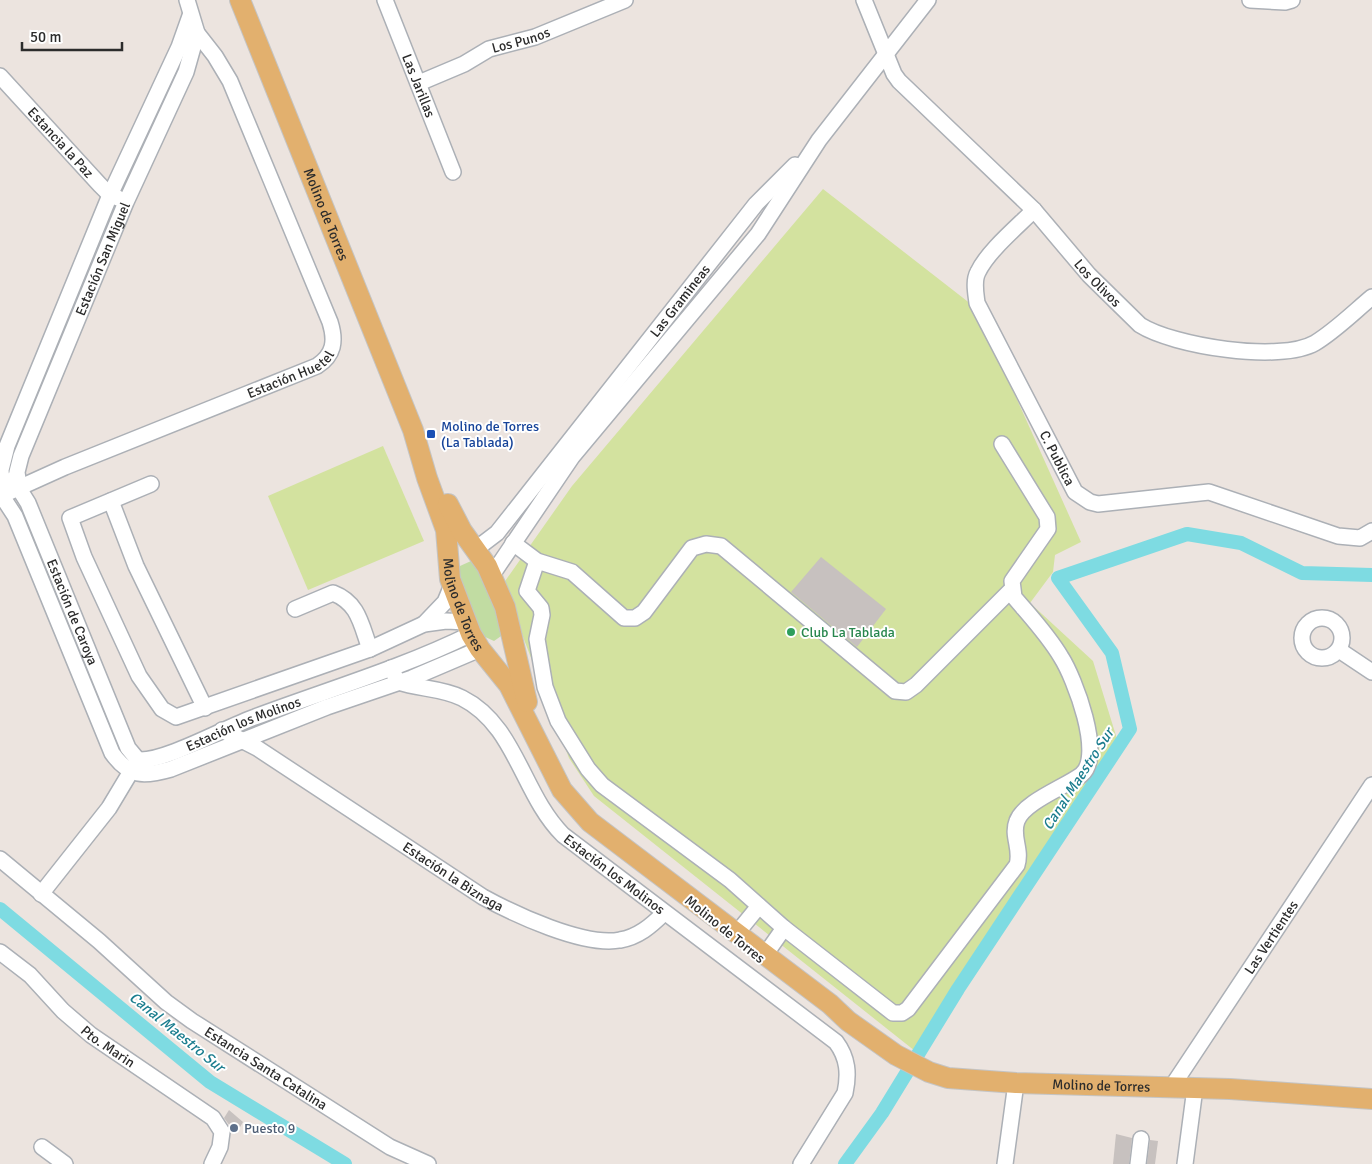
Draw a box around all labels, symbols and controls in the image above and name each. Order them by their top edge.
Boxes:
scale bar [22,20,122,52]
street label: Los Punos [490,24,553,57]
text: 50 m [30,28,61,46]
street label: Las Jarillas [398,51,439,120]
street label: Estancia la Paz [24,104,97,181]
street label: Molino de Torres [300,166,352,263]
street label: Estación San Miguel [72,200,134,318]
street label: Los Olivos [1070,256,1124,311]
street label: Las Gramineas [646,261,714,341]
street label: Estación Huetel [245,348,338,402]
place label: Molino de Torres (La Tablada) [441,418,539,451]
marker: Molino de Torres (La Tablada) [425,428,437,440]
street label: C. Publica [1036,428,1078,489]
street label: Estación de Caroya [43,557,101,668]
street label: Molino de Torres [439,557,487,654]
place label: Club La Tablada [801,624,895,641]
marker: Club La Tablada [785,626,797,638]
street label: Estación los Molinos [183,693,303,755]
water label: Canal Maestro Sur [1038,723,1119,833]
street label: Estación los Molinos [560,831,668,918]
street label: Estación la Biznaga [399,838,506,915]
street label: Molino de Torres [681,892,768,967]
street label: Las Vertientes [1241,897,1302,977]
water label: Canal Maestro Sur [126,988,230,1078]
street label: Pto. Marin [77,1022,138,1071]
street label: Estancia Santa Catalina [201,1023,330,1114]
street label: Molino de Torres [1052,1076,1150,1096]
place label: Puesto 9 [244,1120,295,1137]
marker: Puesto 9 [228,1122,240,1134]

